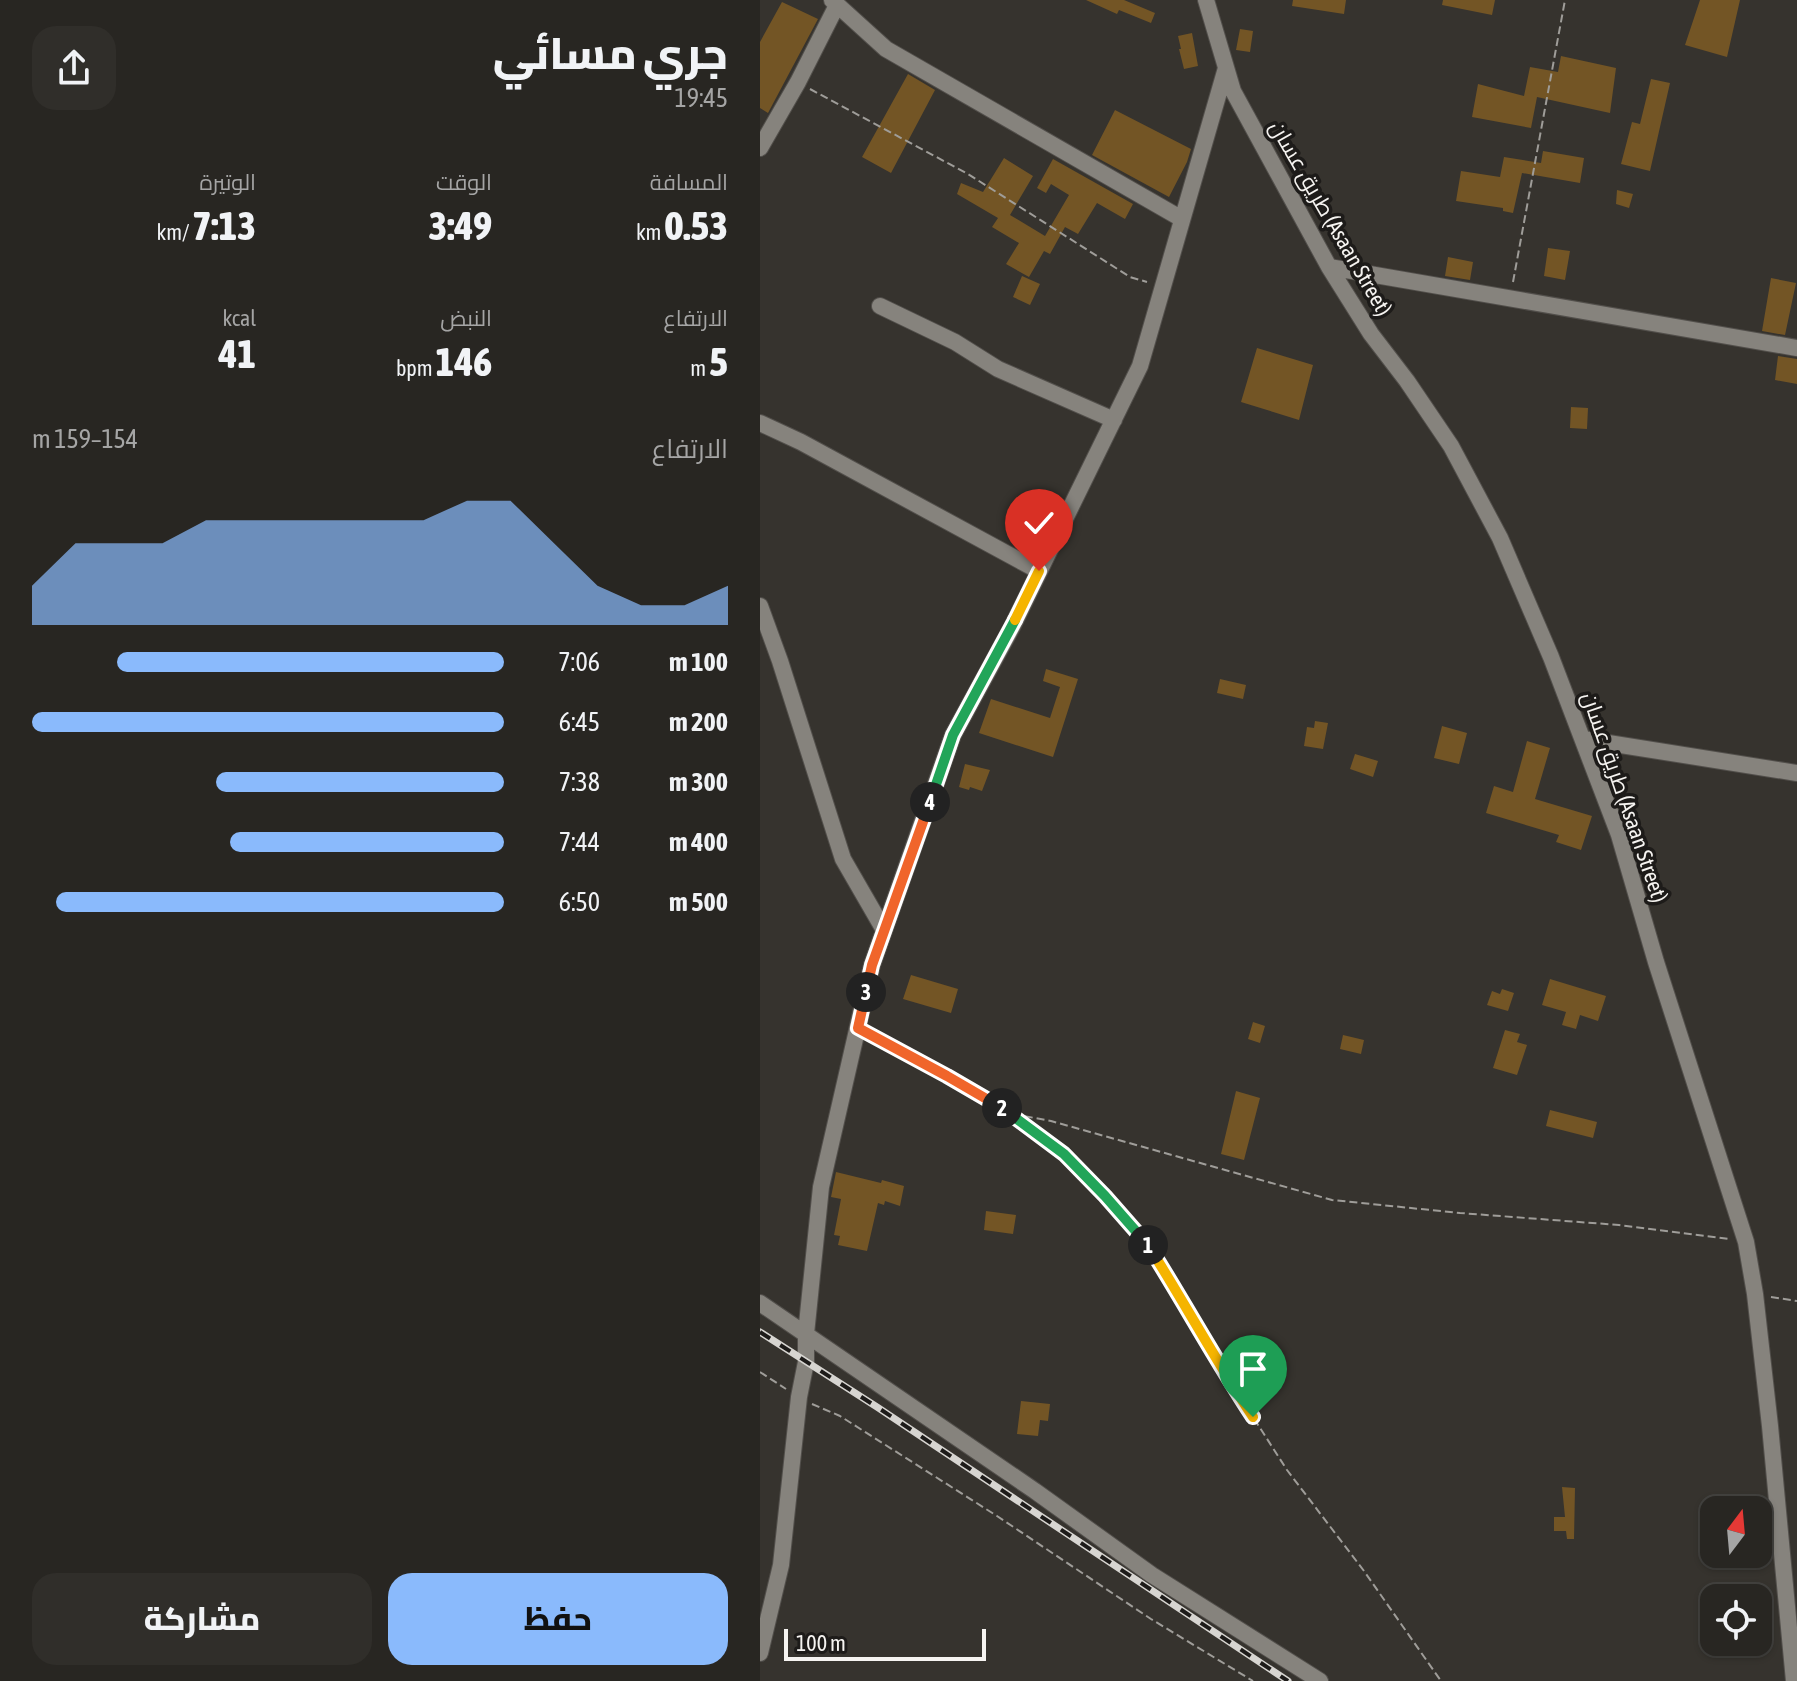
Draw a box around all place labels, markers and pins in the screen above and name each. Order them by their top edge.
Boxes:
pin [1005,489,1073,571]
pin: 4 [910,782,950,822]
pin: 3 [846,972,886,1012]
pin: 2 [982,1088,1022,1128]
pin: 1 [1128,1225,1168,1265]
pin [1219,1335,1287,1417]

